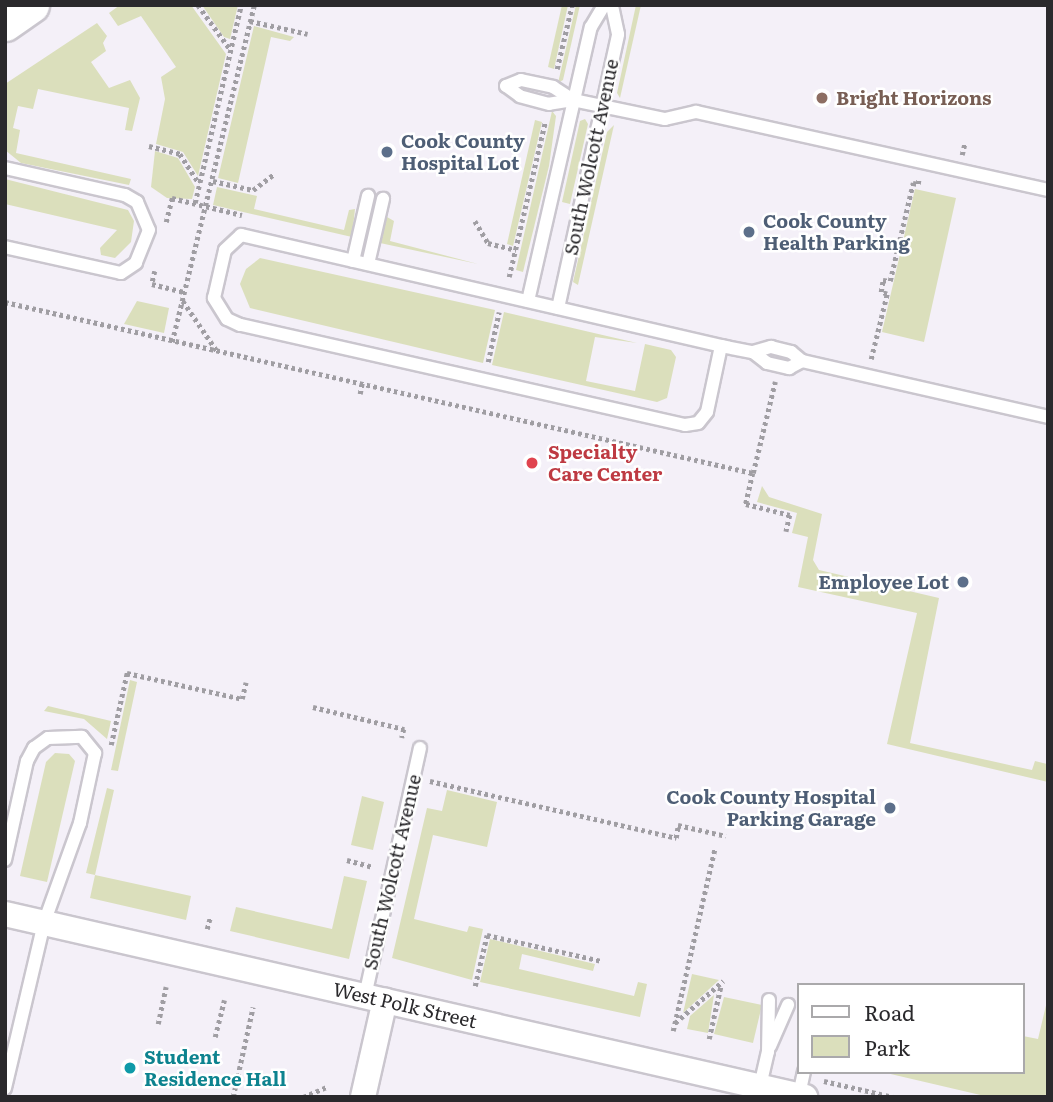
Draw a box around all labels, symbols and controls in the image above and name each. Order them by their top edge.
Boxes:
street label: South Wolcott Avenue [559,57,623,257]
place label: Bright Horizons [836,87,992,109]
marker: Bright Horizons [814,90,830,106]
place label: Cook County Hospital Lot [401,130,525,174]
marker: Cook County Hospital Lot [379,144,395,160]
place label: Cook County Health Parking [763,210,910,254]
marker: Cook County Health Parking [741,224,757,240]
place label: Specialty Care Center [548,441,662,485]
marker: Specialty Care Center [522,453,542,473]
place label: Employee Lot [818,571,949,593]
marker: Employee Lot [955,574,971,590]
street label: South Wolcott Avenue [358,772,426,972]
place label: Cook County Hospital Parking Garage [666,786,876,830]
marker: Cook County Hospital Parking Garage [882,800,898,816]
street label: West Polk Street [331,977,479,1033]
legend [797,983,1025,1074]
text: Road [864,996,915,1027]
text: Park [864,1031,910,1062]
place label: Student Residence Hall [144,1046,286,1090]
marker: Student Residence Hall [122,1060,138,1076]

